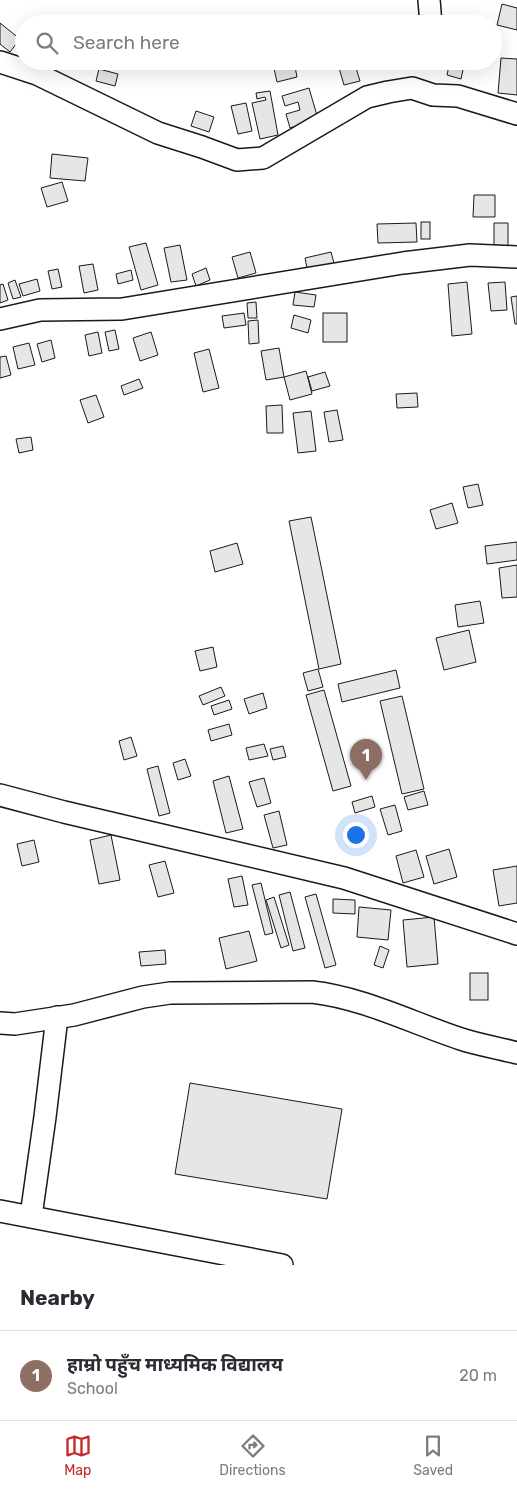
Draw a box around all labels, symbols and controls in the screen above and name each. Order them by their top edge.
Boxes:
search box [15,15,502,70]
icon: search [33,29,61,57]
text: Search here [73,31,180,54]
pin: 1 [350,739,382,780]
your location [343,822,369,848]
text: Nearby [20,1285,95,1310]
text: हाम्रो पहुँच माध्यमिक विद्यालय [67,1353,283,1376]
text: 1 [32,1366,40,1385]
text: 20 m [459,1366,497,1385]
text: School [67,1379,118,1398]
tab: Map [64,1432,92,1479]
tab: Directions [219,1432,286,1479]
tab: Saved [413,1432,453,1479]

